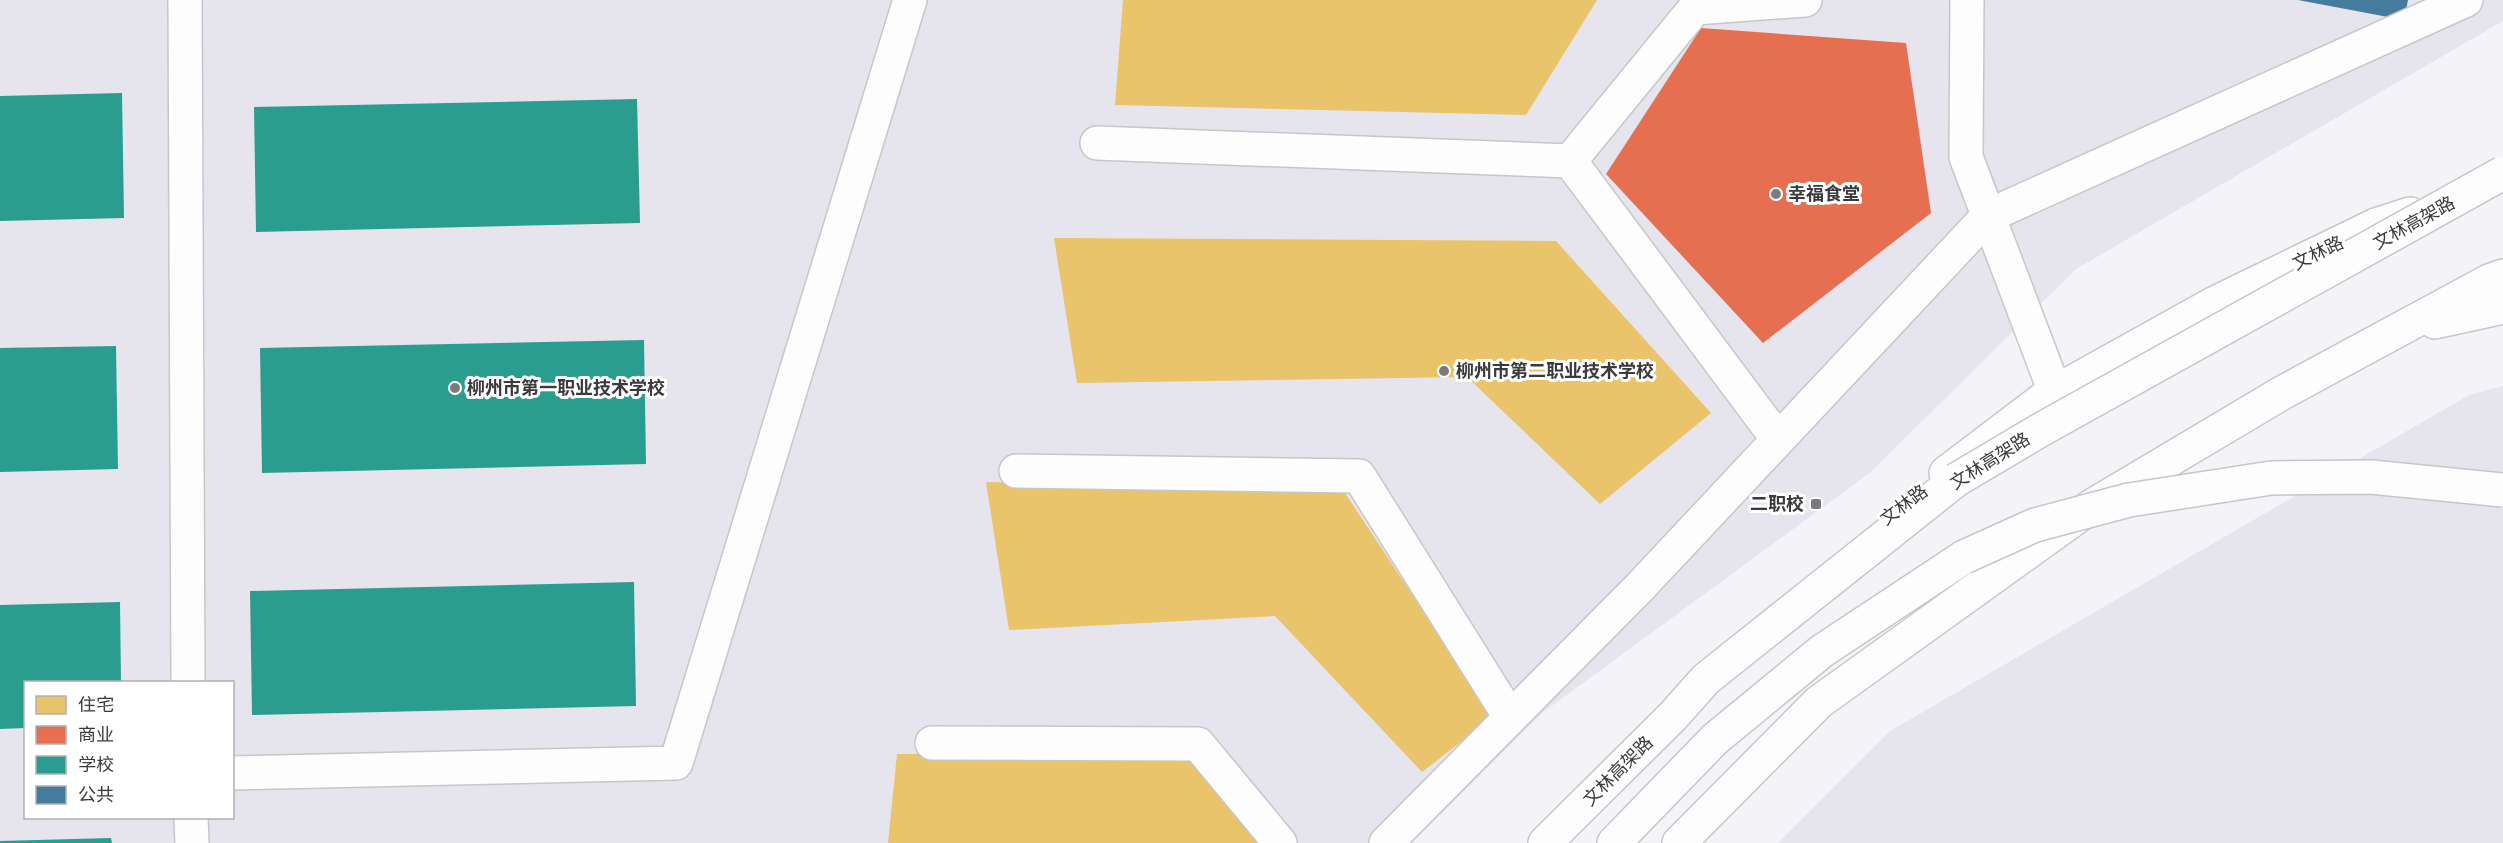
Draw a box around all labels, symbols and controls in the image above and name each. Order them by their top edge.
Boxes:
place label: 幸福食堂 [1788,183,1860,205]
marker: 幸福食堂 [1769,187,1783,201]
street label: 文林高架路 [2369,192,2459,254]
street label: 文林路 [2289,231,2347,275]
place label: 柳州市第二职业技术学校 [1456,360,1654,382]
marker: 柳州市第二职业技术学校 [1437,364,1451,378]
place label: 柳州市第一职业技术学校 [467,377,665,399]
marker: 柳州市第一职业技术学校 [448,381,462,395]
street label: 文林高架路 [1946,428,2034,494]
street label: 文林路 [1876,480,1932,530]
place label: 二职校 [1750,493,1804,515]
marker: 二职校 [1809,497,1823,511]
legend [24,681,234,819]
text: 住宅 [78,694,114,716]
text: 商业 [78,724,114,746]
street label: 文林高架路 [1578,731,1658,811]
text: 学校 [78,754,114,776]
text: 公共 [78,784,114,806]

